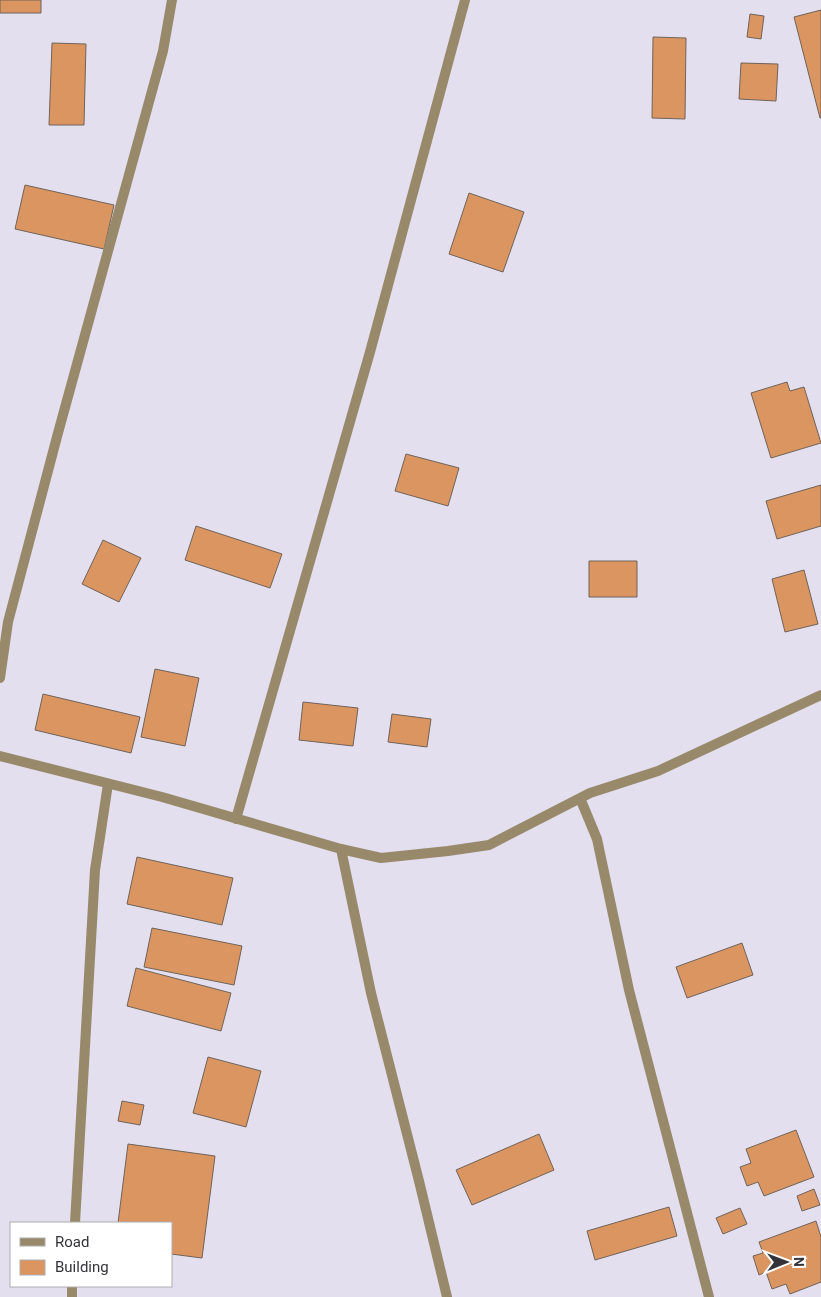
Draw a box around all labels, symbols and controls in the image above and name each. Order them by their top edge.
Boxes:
legend [10,1222,172,1287]
text: Road [55,1233,89,1251]
north arrow [761,1237,811,1287]
text: N [791,1257,807,1267]
text: Building [55,1258,109,1276]

